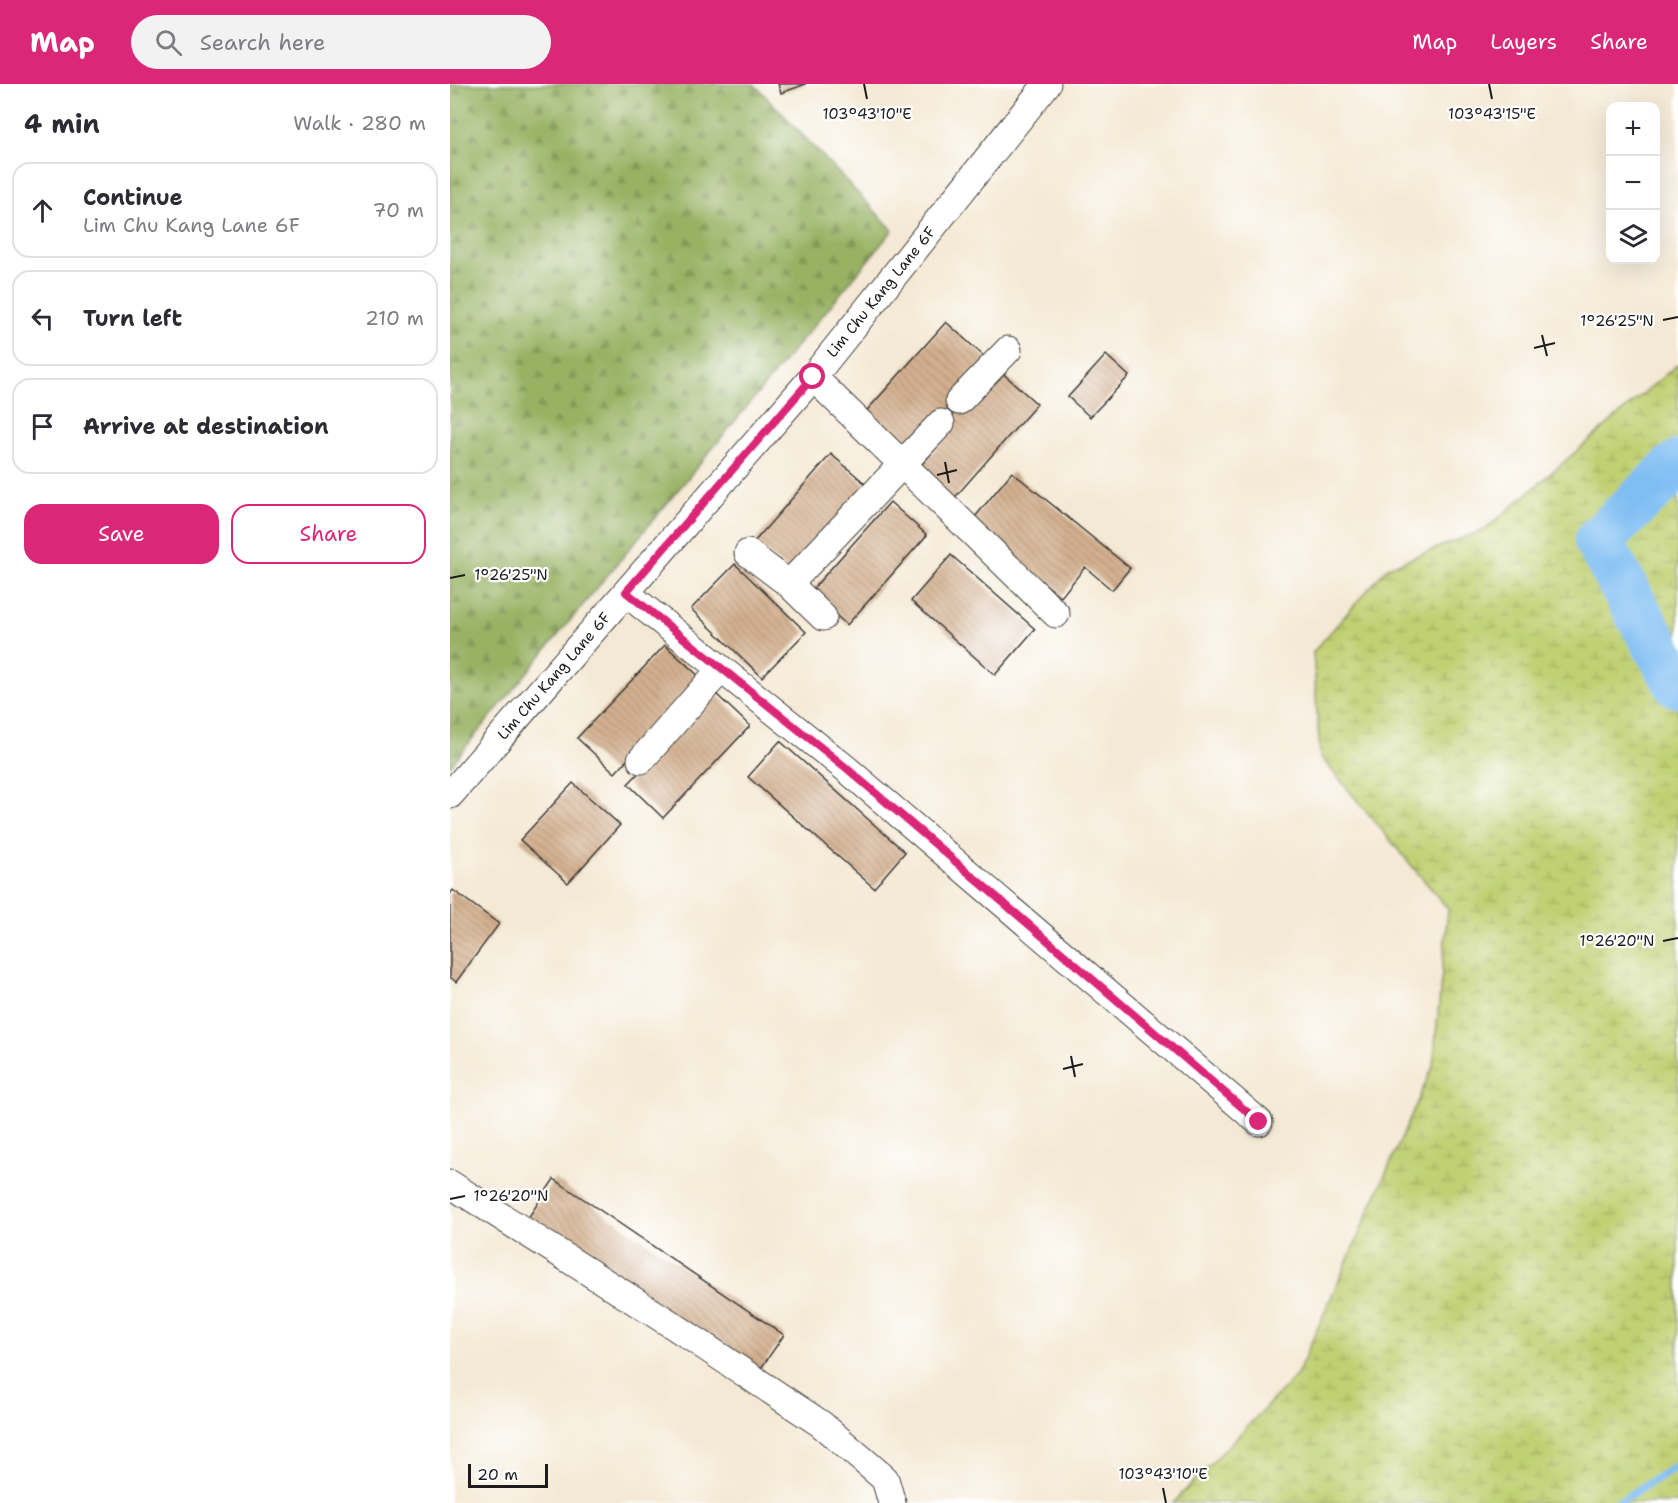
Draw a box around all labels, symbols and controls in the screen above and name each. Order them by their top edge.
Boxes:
search box [131,15,551,69]
text: Map [30,23,95,61]
icon: search [152,26,185,59]
text: Search here [200,28,325,57]
text: Map [1412,28,1457,56]
text: Layers [1490,28,1557,56]
text: Share [1590,28,1648,56]
map controls [1606,102,1660,264]
button: + [1606,102,1660,156]
text: 103°43'10"E [822,104,912,124]
text: 103°43'15"E [1448,104,1536,124]
text: 4 min [24,106,100,141]
text: Walk · 280 m [293,110,426,136]
button: − [1606,156,1660,210]
text: Continue [83,183,183,212]
icon: ahead [26,194,59,227]
text: 70 m [372,197,424,223]
button: layers [1606,210,1660,264]
text: Lim Chu Kang Lane 6F [83,212,300,238]
street label: Lim Chu Kang Lane 6F [822,222,940,362]
icon: left [26,302,59,335]
text: Turn left [83,304,182,333]
text: 210 m [365,305,424,331]
text: 1°26'25"N [1580,311,1654,331]
route start [799,363,825,389]
icon: arrive [26,410,59,443]
text: Arrive at destination [83,412,329,441]
button: Save [24,504,219,564]
button: Share [231,504,426,564]
text: 1°26'25"N [474,565,548,585]
street label: Lim Chu Kang Lane 6F [493,608,615,744]
text: 1°26'20"N [1580,931,1654,951]
route end [1245,1108,1271,1134]
text: 1°26'20"N [474,1186,548,1206]
scale bar [468,1461,548,1488]
text: 20 m [477,1464,518,1485]
text: 103°43'10"E [1118,1464,1208,1484]

